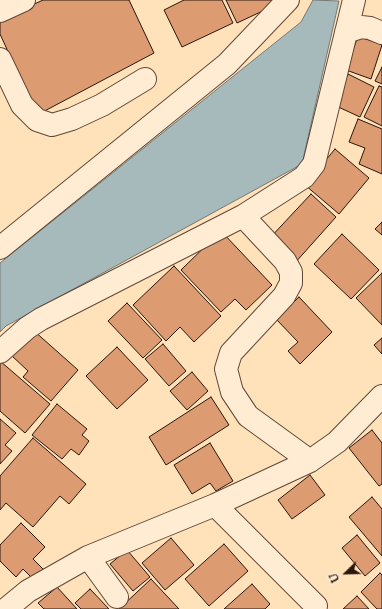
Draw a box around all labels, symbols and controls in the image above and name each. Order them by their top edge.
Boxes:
north arrow [326,553,366,593]
text: U [327,571,342,585]

